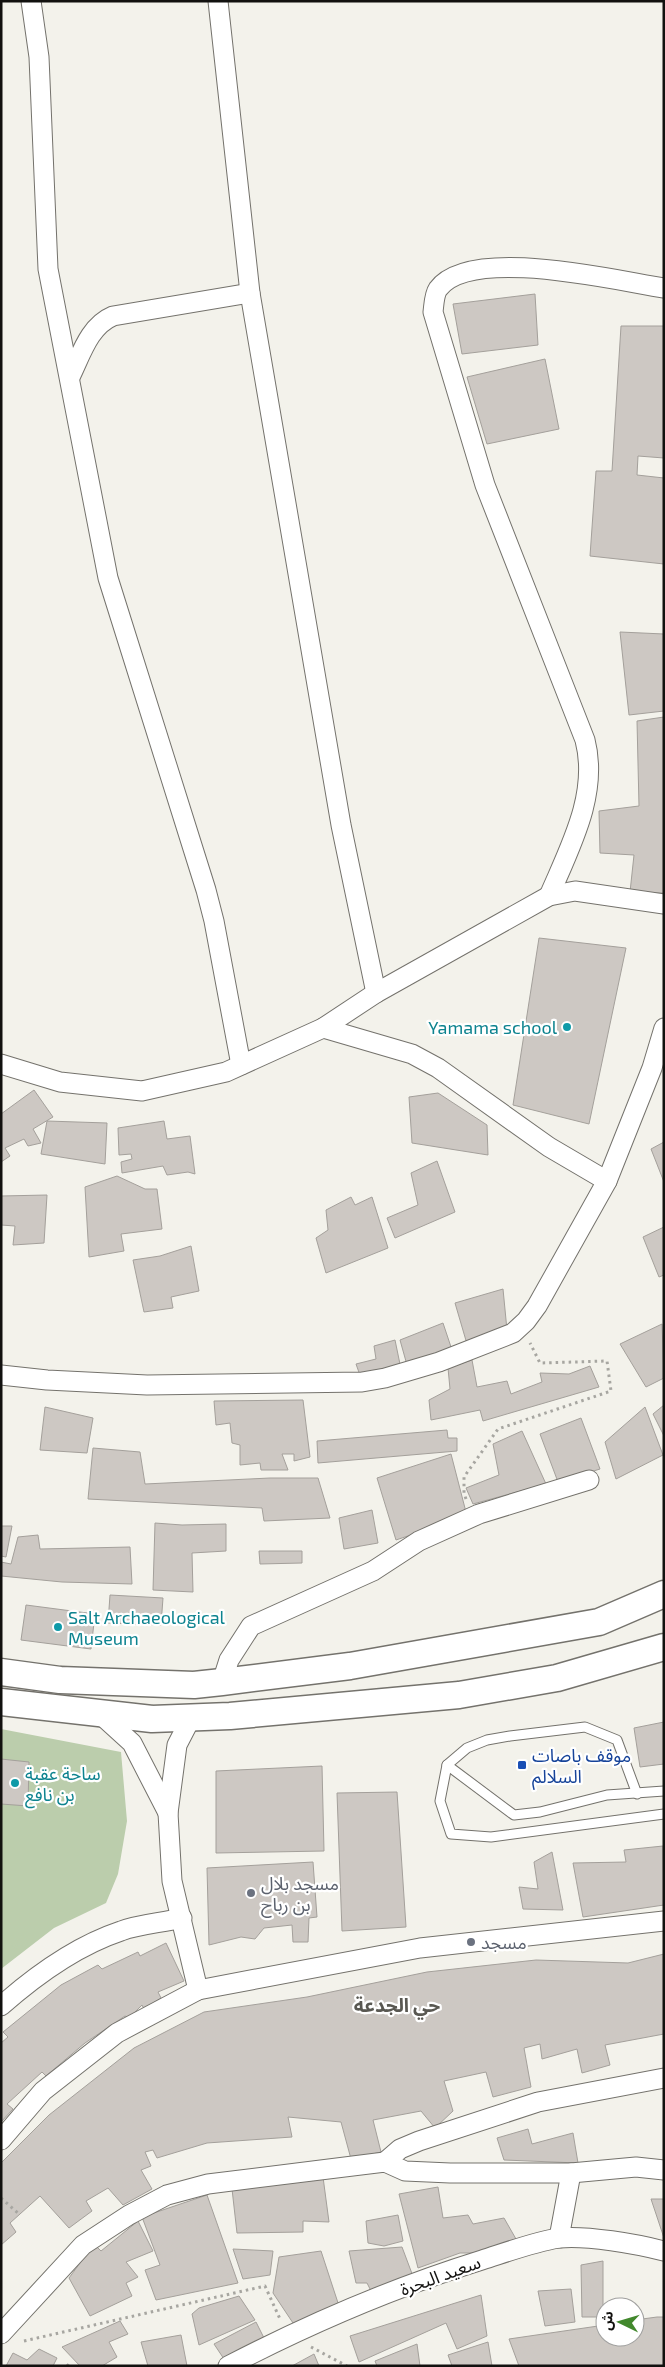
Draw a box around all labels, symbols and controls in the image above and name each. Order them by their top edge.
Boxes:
place label: Yamama school [428,1016,558,1038]
marker: Yamama school [561,1021,573,1033]
place label: Salt Archaeological Museum [68,1606,226,1649]
marker: Salt Archaeological Museum [52,1621,64,1633]
place label: موقف باصات السلالم [532,1744,631,1790]
marker: موقف باصات السلالم [516,1759,528,1771]
place label: ساحة عقبة بن نافع [25,1762,101,1809]
marker: ساحة عقبة بن نافع [9,1777,21,1789]
place label: مسجد بلال بن رباح [261,1872,339,1918]
marker: مسجد بلال بن رباح [245,1887,257,1899]
place label: مسجد [481,1931,527,1953]
marker: مسجد [465,1936,477,1948]
district label: حي الجدعة [354,1993,440,2020]
street label: سعيد البحرة [397,2250,484,2301]
north arrow [595,2297,645,2347]
text: ش [597,2311,616,2331]

